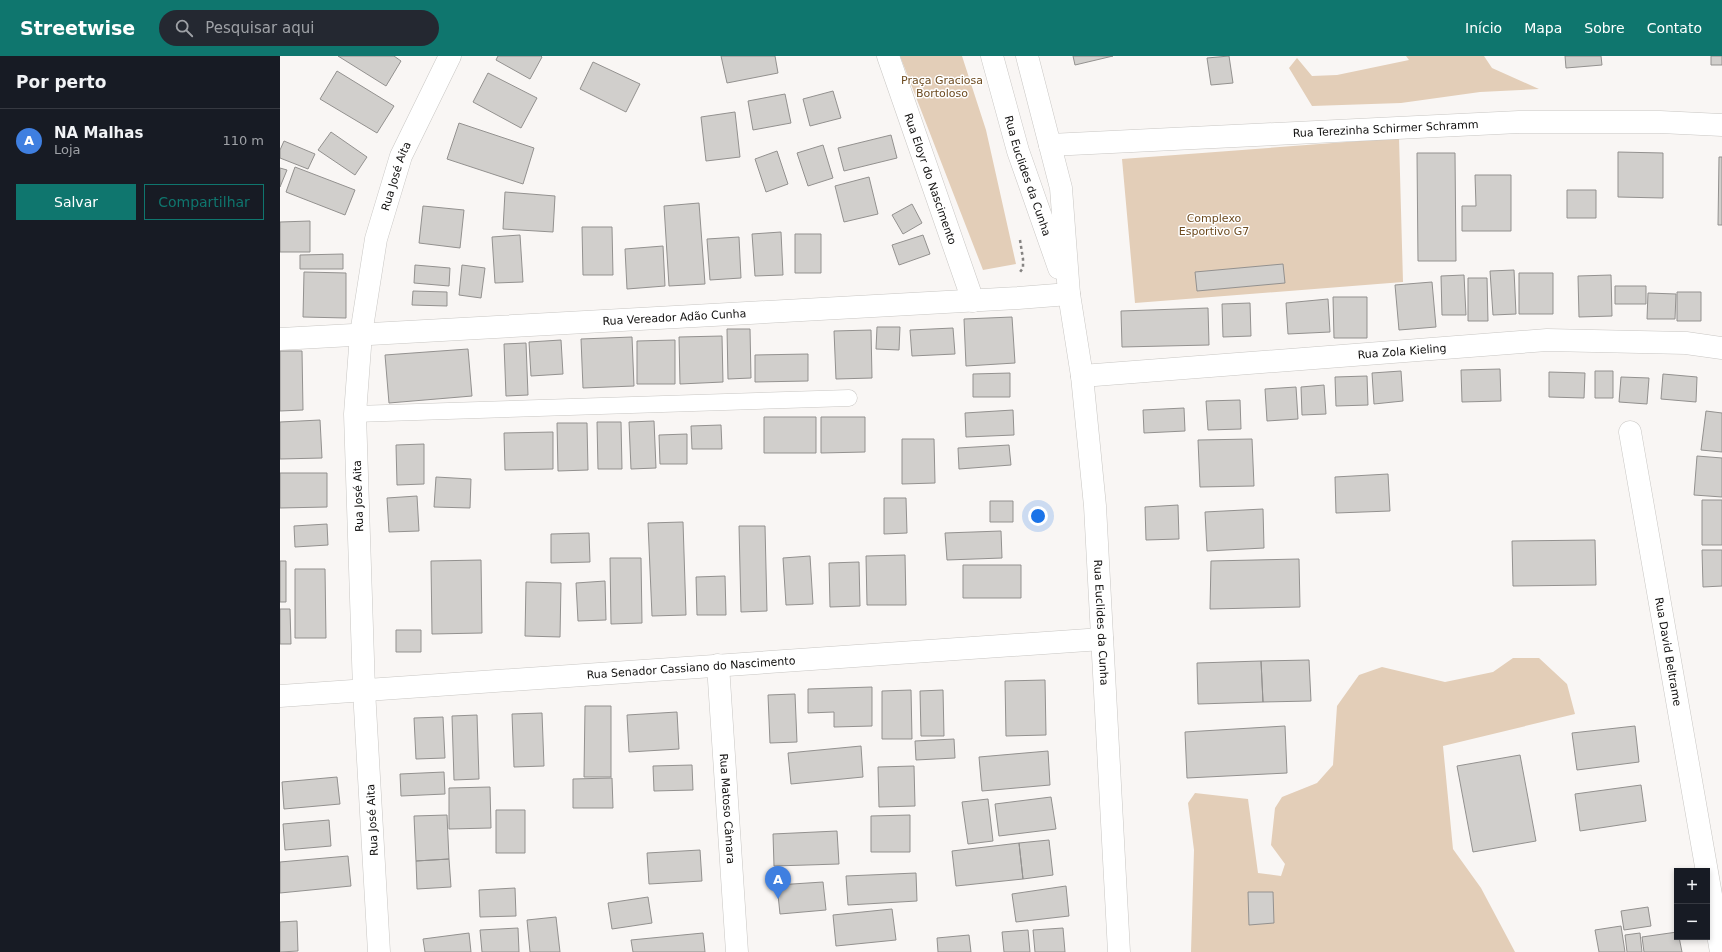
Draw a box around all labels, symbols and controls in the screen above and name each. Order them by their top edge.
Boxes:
search box [159,10,439,46]
text: Streetwise [20,17,135,39]
icon: search [173,17,195,39]
text: Pesquisar aqui [205,19,314,37]
text: Início [1465,20,1502,36]
text: Mapa [1524,20,1562,36]
text: Sobre [1584,20,1625,36]
text: Contato [1647,20,1702,36]
text: Por perto [16,72,106,92]
park label: Praça Graciosa Bortoloso [901,74,983,100]
street label: Rua Eloyr do Nascimento [901,112,959,247]
street label: Rua Euclides da Cunha [1002,114,1053,238]
street label: Rua Terezinha Schirmer Schramm [1292,118,1479,140]
text: NA Malhas [54,124,143,142]
text: A [24,133,34,148]
text: 110 m [222,133,264,148]
street label: Rua José Aita [379,140,414,212]
text: Loja [54,142,81,157]
button: Salvar [16,184,136,220]
button: Compartilhar [144,184,264,220]
park label: Complexo Esportivo G7 [1179,212,1249,238]
street label: Rua Vereador Adão Cunha [602,307,747,328]
street label: Rua Zola Kieling [1357,342,1447,362]
street label: Rua José Aita [351,460,366,532]
your location [1028,506,1048,526]
street label: Rua Euclides da Cunha [1091,559,1111,686]
street label: Rua David Beltrame [1652,596,1684,707]
street label: Rua Senador Cassiano do Nascimento [586,654,796,682]
street label: Rua Matoso Câmara [717,753,737,864]
street label: Rua José Aita [364,784,381,856]
pin: A [765,866,791,899]
map controls [1674,868,1710,940]
button: + [1674,868,1710,904]
button: − [1674,904,1710,940]

